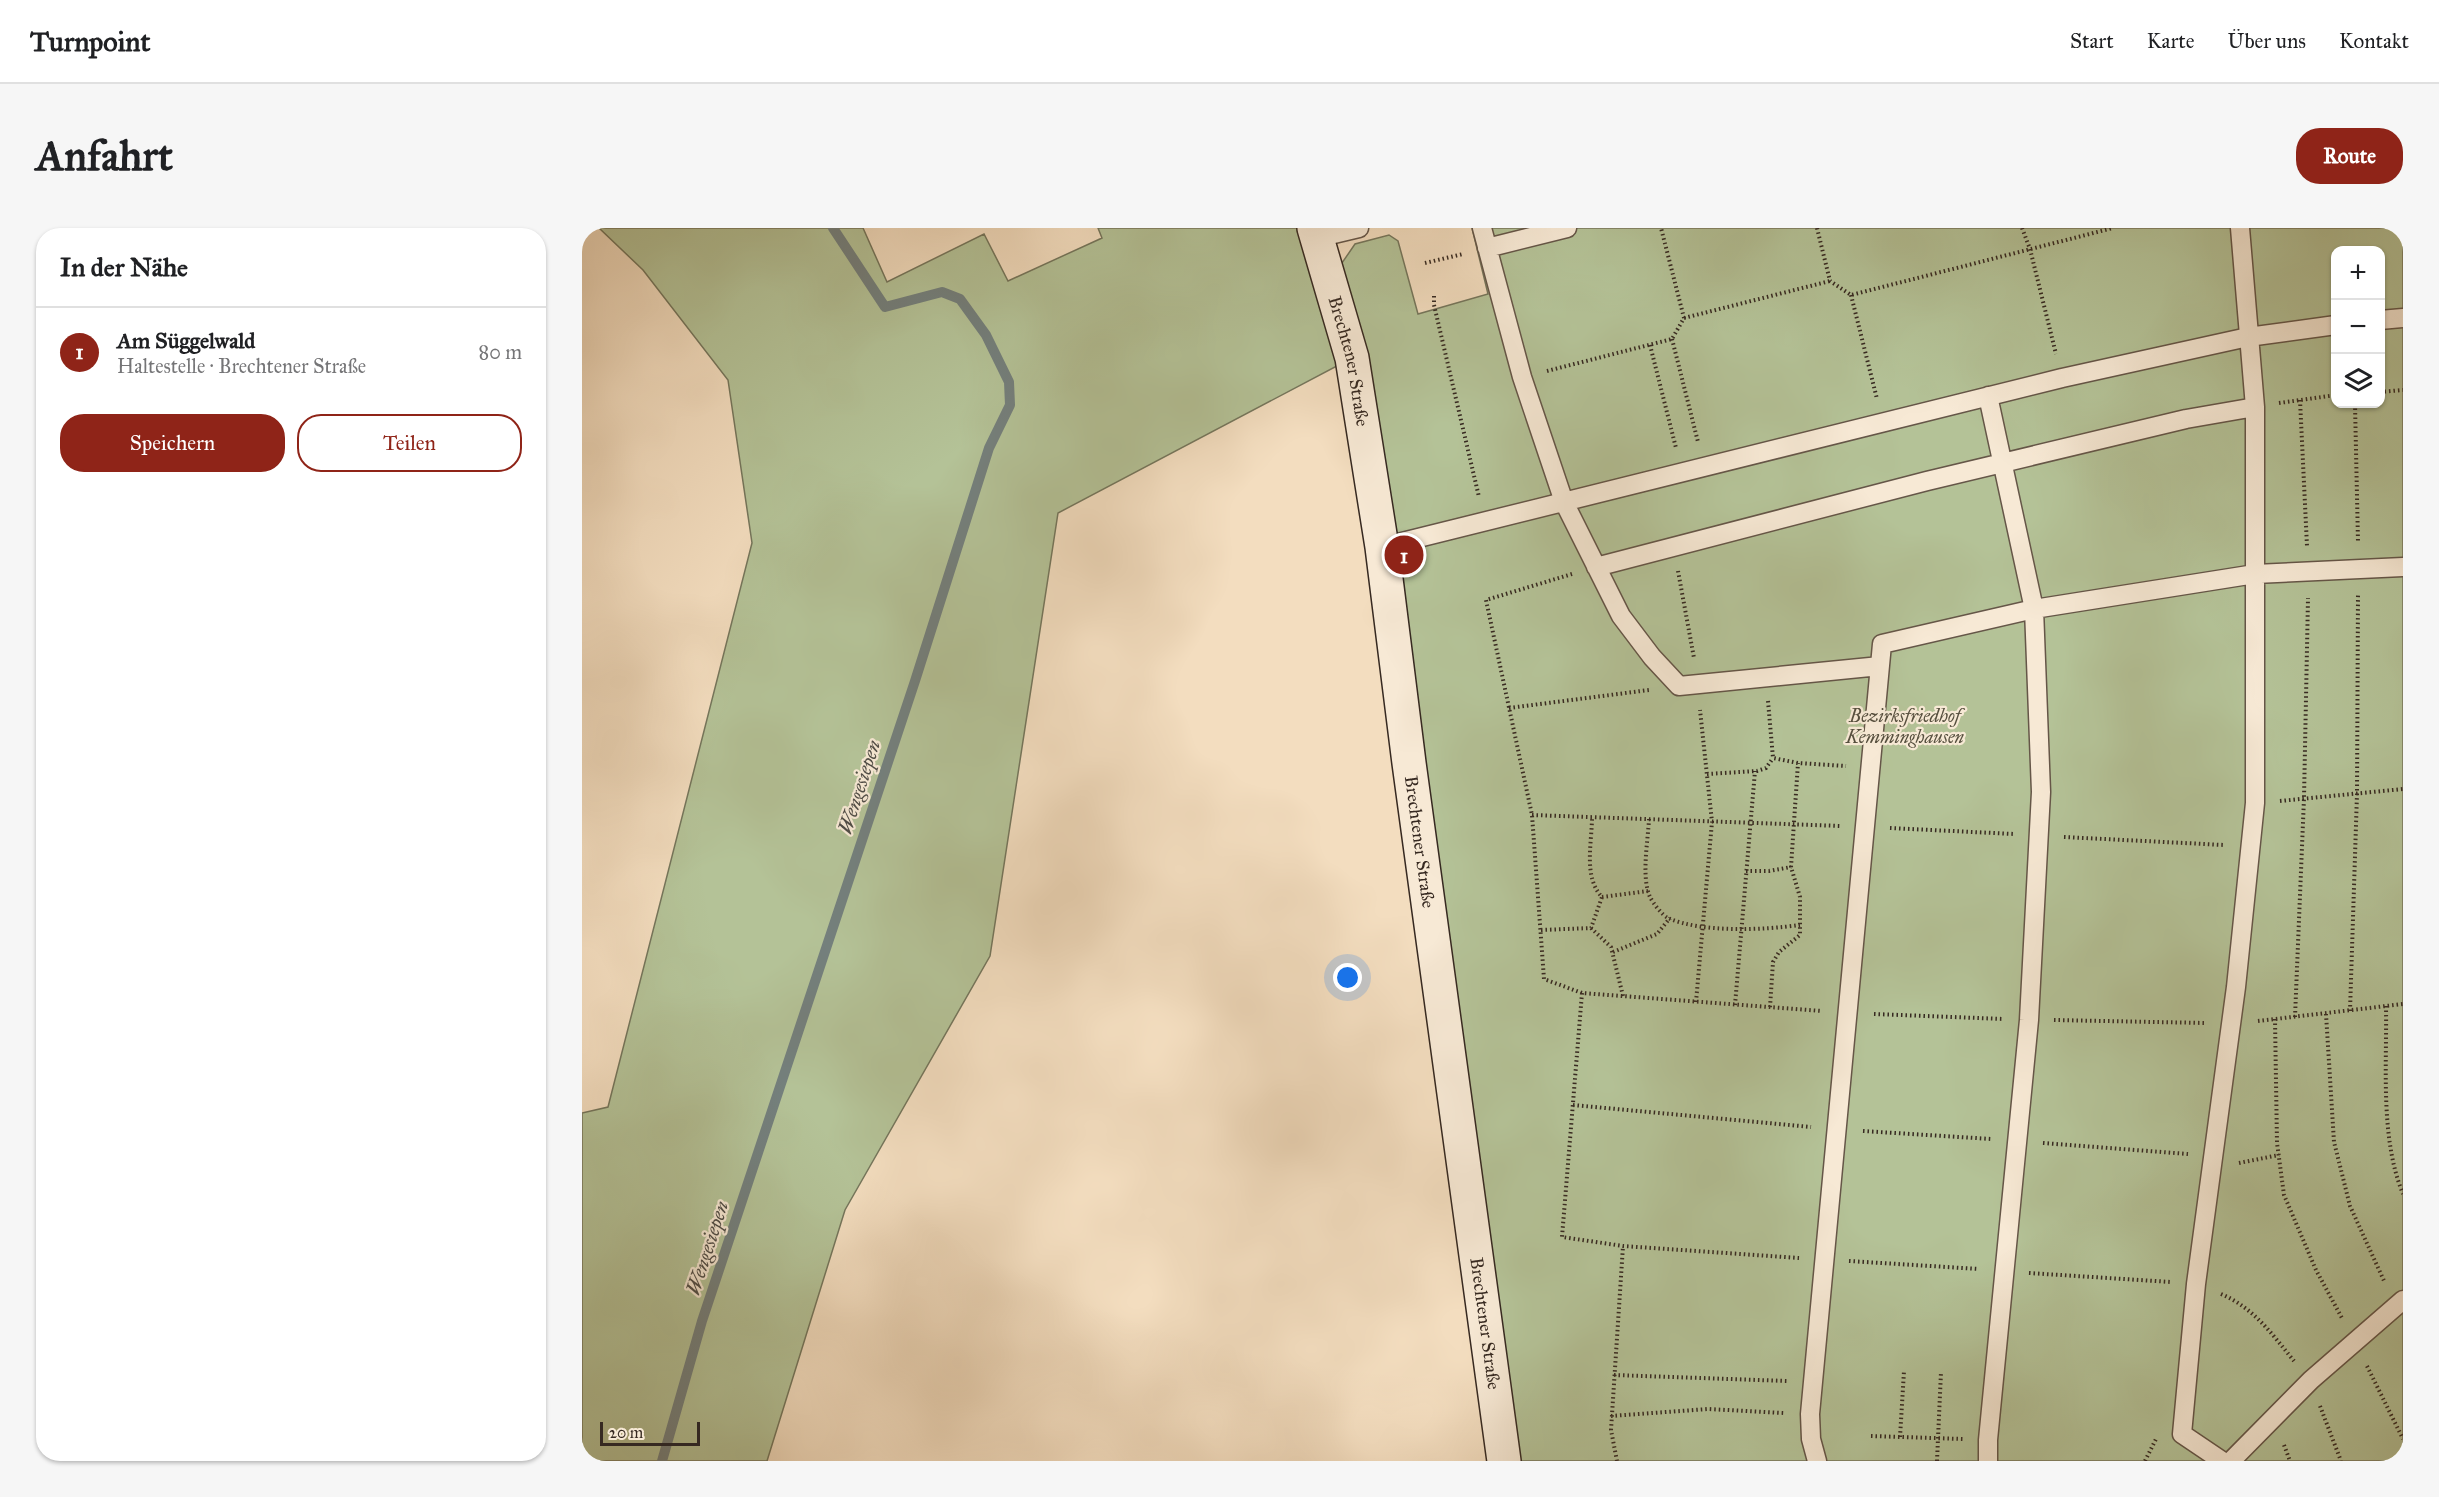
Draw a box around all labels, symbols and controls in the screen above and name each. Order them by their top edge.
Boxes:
text: Turnpoint [30,24,150,59]
text: Start [2070,28,2114,54]
text: Karte [2147,28,2195,54]
text: Über uns [2228,28,2306,54]
text: Kontakt [2339,28,2409,54]
button: Route [2296,128,2403,184]
text: Anfahrt [36,130,173,182]
map controls [2331,246,2385,408]
button: + [2331,246,2385,300]
text: In der Nähe [60,251,188,283]
street label: Brechtener Straße [1323,293,1374,428]
button: − [2331,300,2385,354]
text: Am Süggelwald [117,327,255,354]
text: 1 [76,340,83,364]
text: 80 m [479,340,522,364]
text: Haltestelle · Brechtener Straße [117,354,366,378]
button: layers [2331,354,2385,408]
button: Speichern [60,414,285,472]
button: Teilen [297,414,522,472]
pin: 1 [1384,532,1424,578]
park label: Bezirksfriedhof Kemminghausen [1845,705,1966,748]
water label: Wengesiepen [833,737,887,837]
street label: Brechtener Straße [1400,774,1440,909]
your location [1333,963,1362,992]
water label: Wengesiepen [681,1198,735,1298]
street label: Brechtener Straße [1465,1256,1505,1391]
scale bar [600,1419,700,1446]
text: 20 m [609,1423,643,1442]

